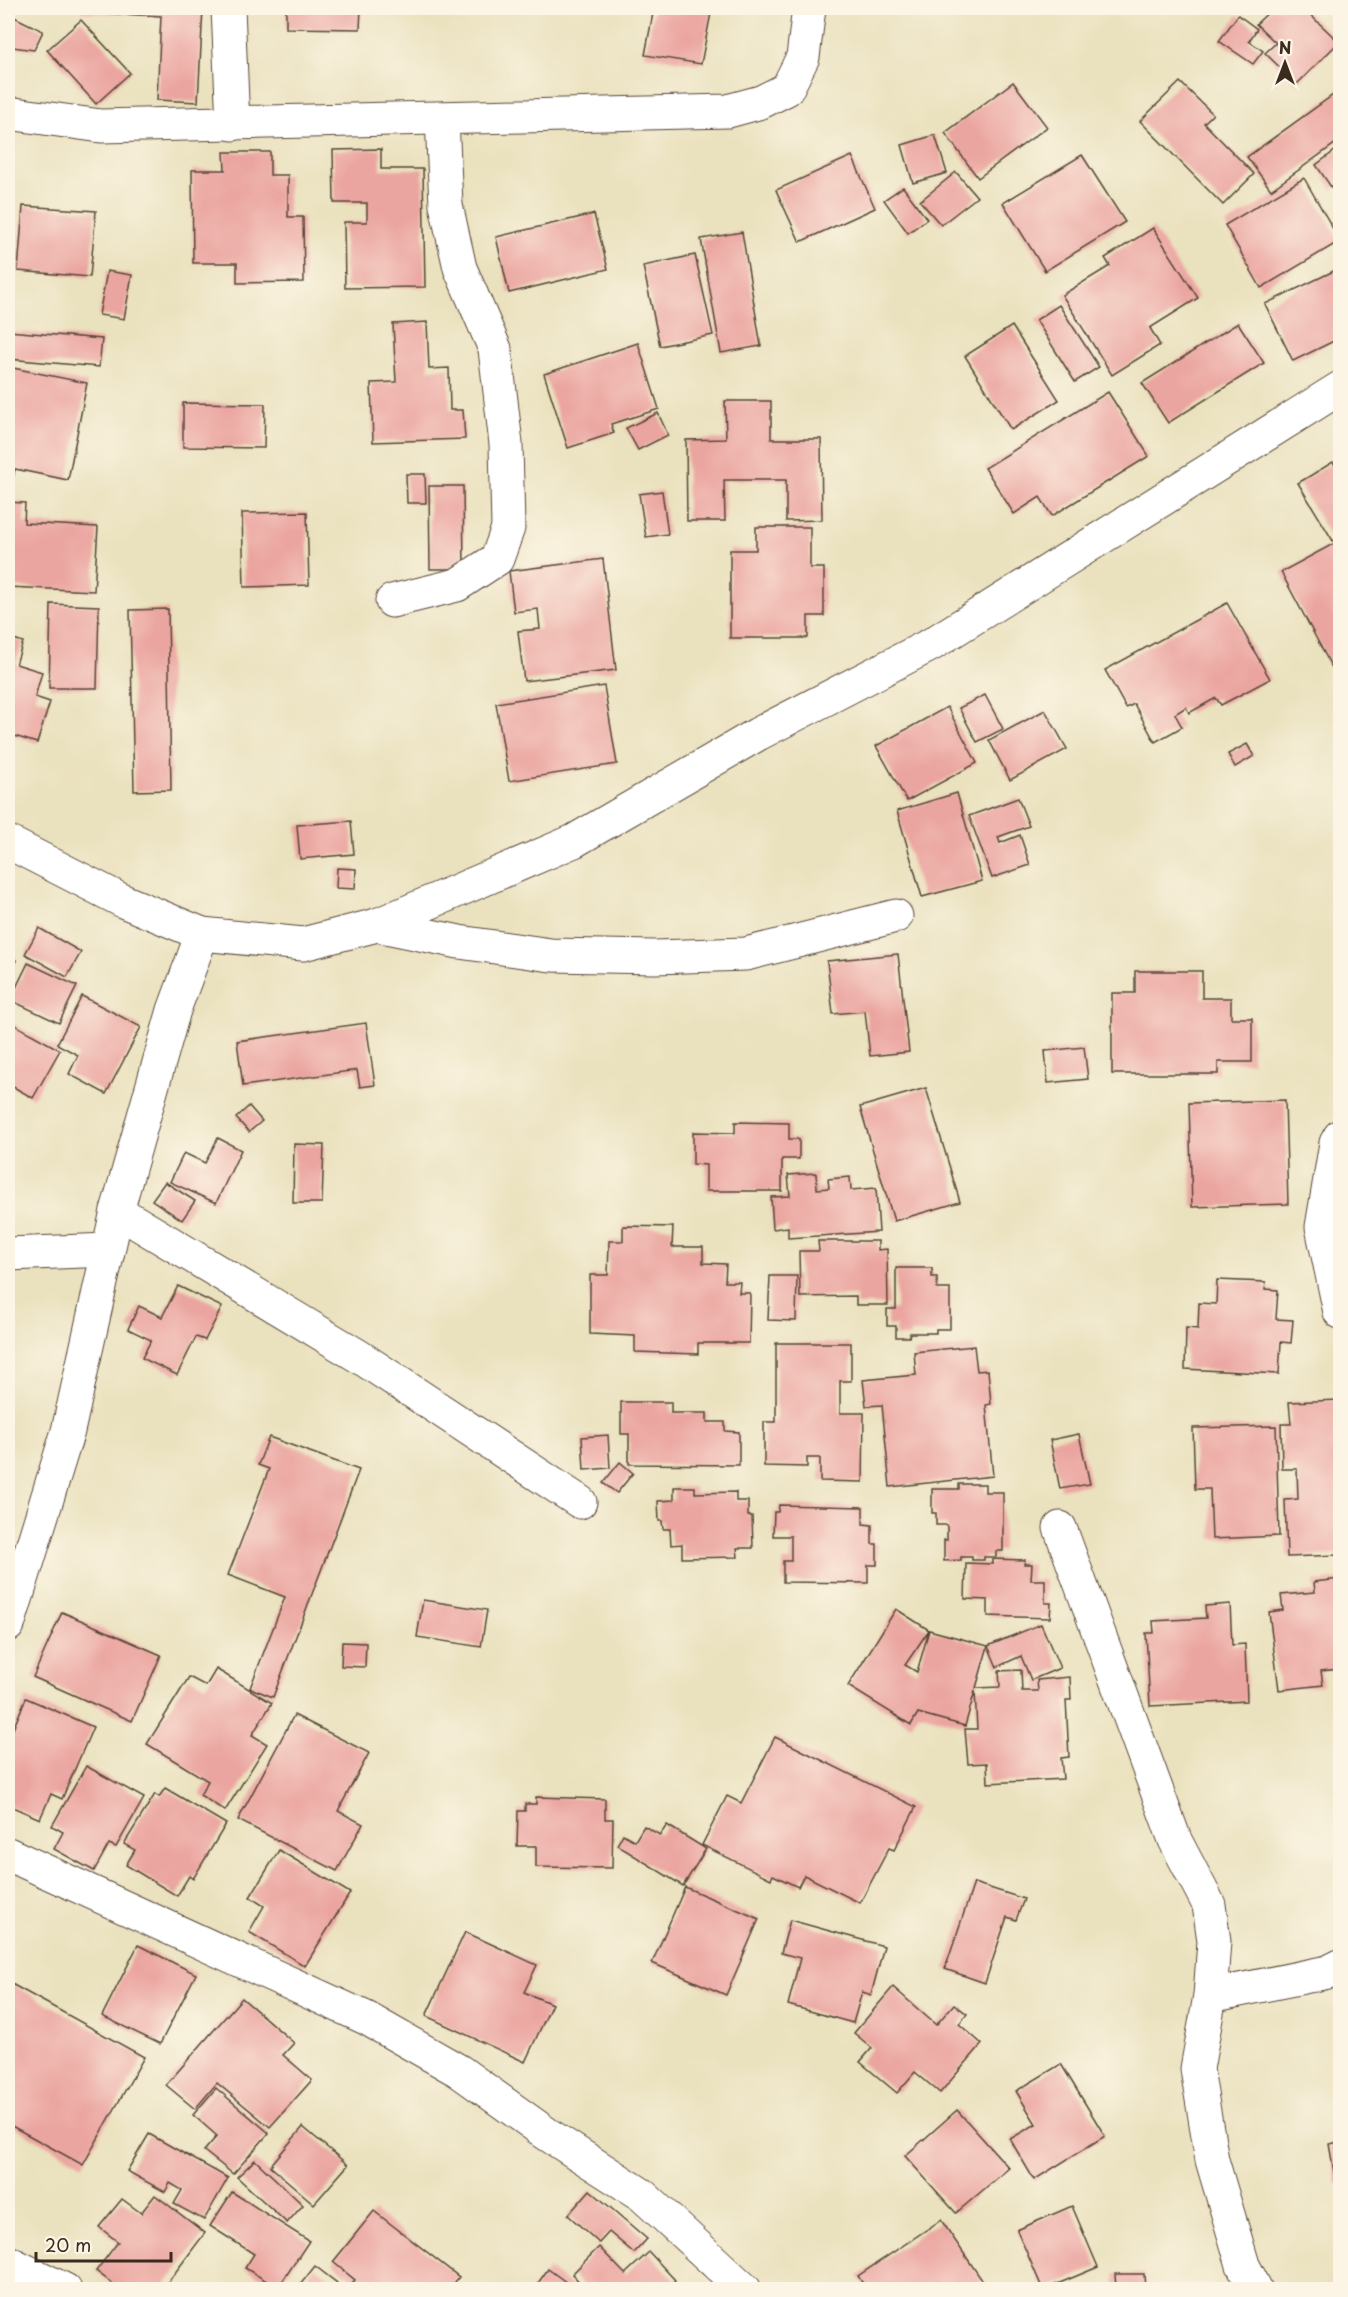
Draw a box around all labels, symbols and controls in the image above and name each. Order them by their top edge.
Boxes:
north arrow [1255,33,1315,93]
text: N [1279,35,1291,59]
scale bar [36,2225,171,2263]
text: 20 m [45,2231,91,2258]

